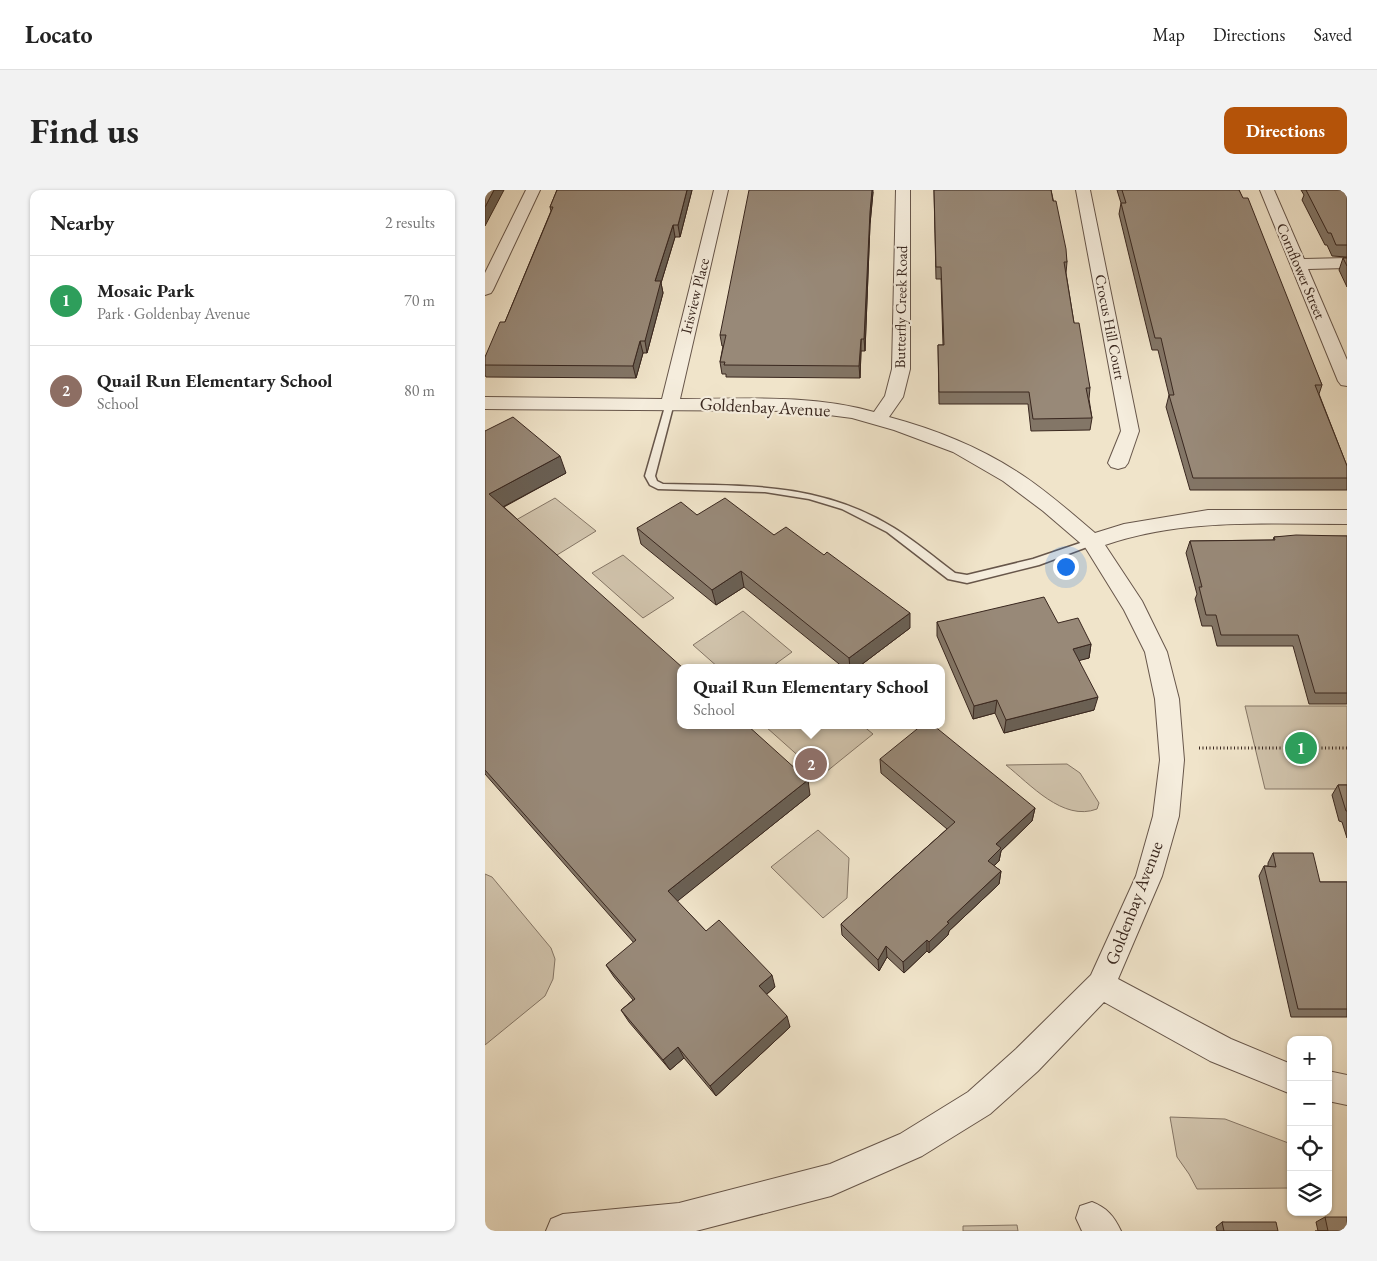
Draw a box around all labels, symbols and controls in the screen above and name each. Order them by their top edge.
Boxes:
text: Locato [25,19,93,50]
text: Map [1153,23,1185,46]
text: Directions [1213,23,1285,46]
text: Saved [1313,23,1352,46]
button: Directions [1224,107,1347,154]
text: Find us [30,108,139,153]
text: Nearby [50,209,114,236]
text: 2 results [385,212,435,233]
street label: Cornflower Street [1273,220,1330,322]
street label: Butterfly Creek Road [890,245,911,369]
street label: Irisview Place [676,256,713,336]
street label: Crocus Hill Court [1091,273,1130,381]
text: Mosaic Park [97,278,194,303]
text: 1 [62,290,70,311]
text: 70 m [404,290,435,311]
text: Park · Goldenbay Avenue [97,303,250,324]
text: Quail Run Elementary School [97,368,332,393]
text: 2 [62,380,70,401]
text: 80 m [404,380,435,401]
street label: Goldenbay Avenue [699,392,831,421]
text: School [97,393,139,414]
your location [1053,554,1079,580]
popup [677,664,945,729]
text: Quail Run Elementary School [693,674,929,699]
text: School [693,699,735,720]
pin: 1 [1285,729,1317,767]
pin: 2 [795,745,827,783]
street label: Goldenbay Avenue [1099,838,1168,968]
map controls [1287,1036,1332,1216]
button: + [1287,1036,1332,1081]
button: − [1287,1081,1332,1126]
button: locate [1287,1126,1332,1171]
button: layers [1287,1171,1332,1216]

